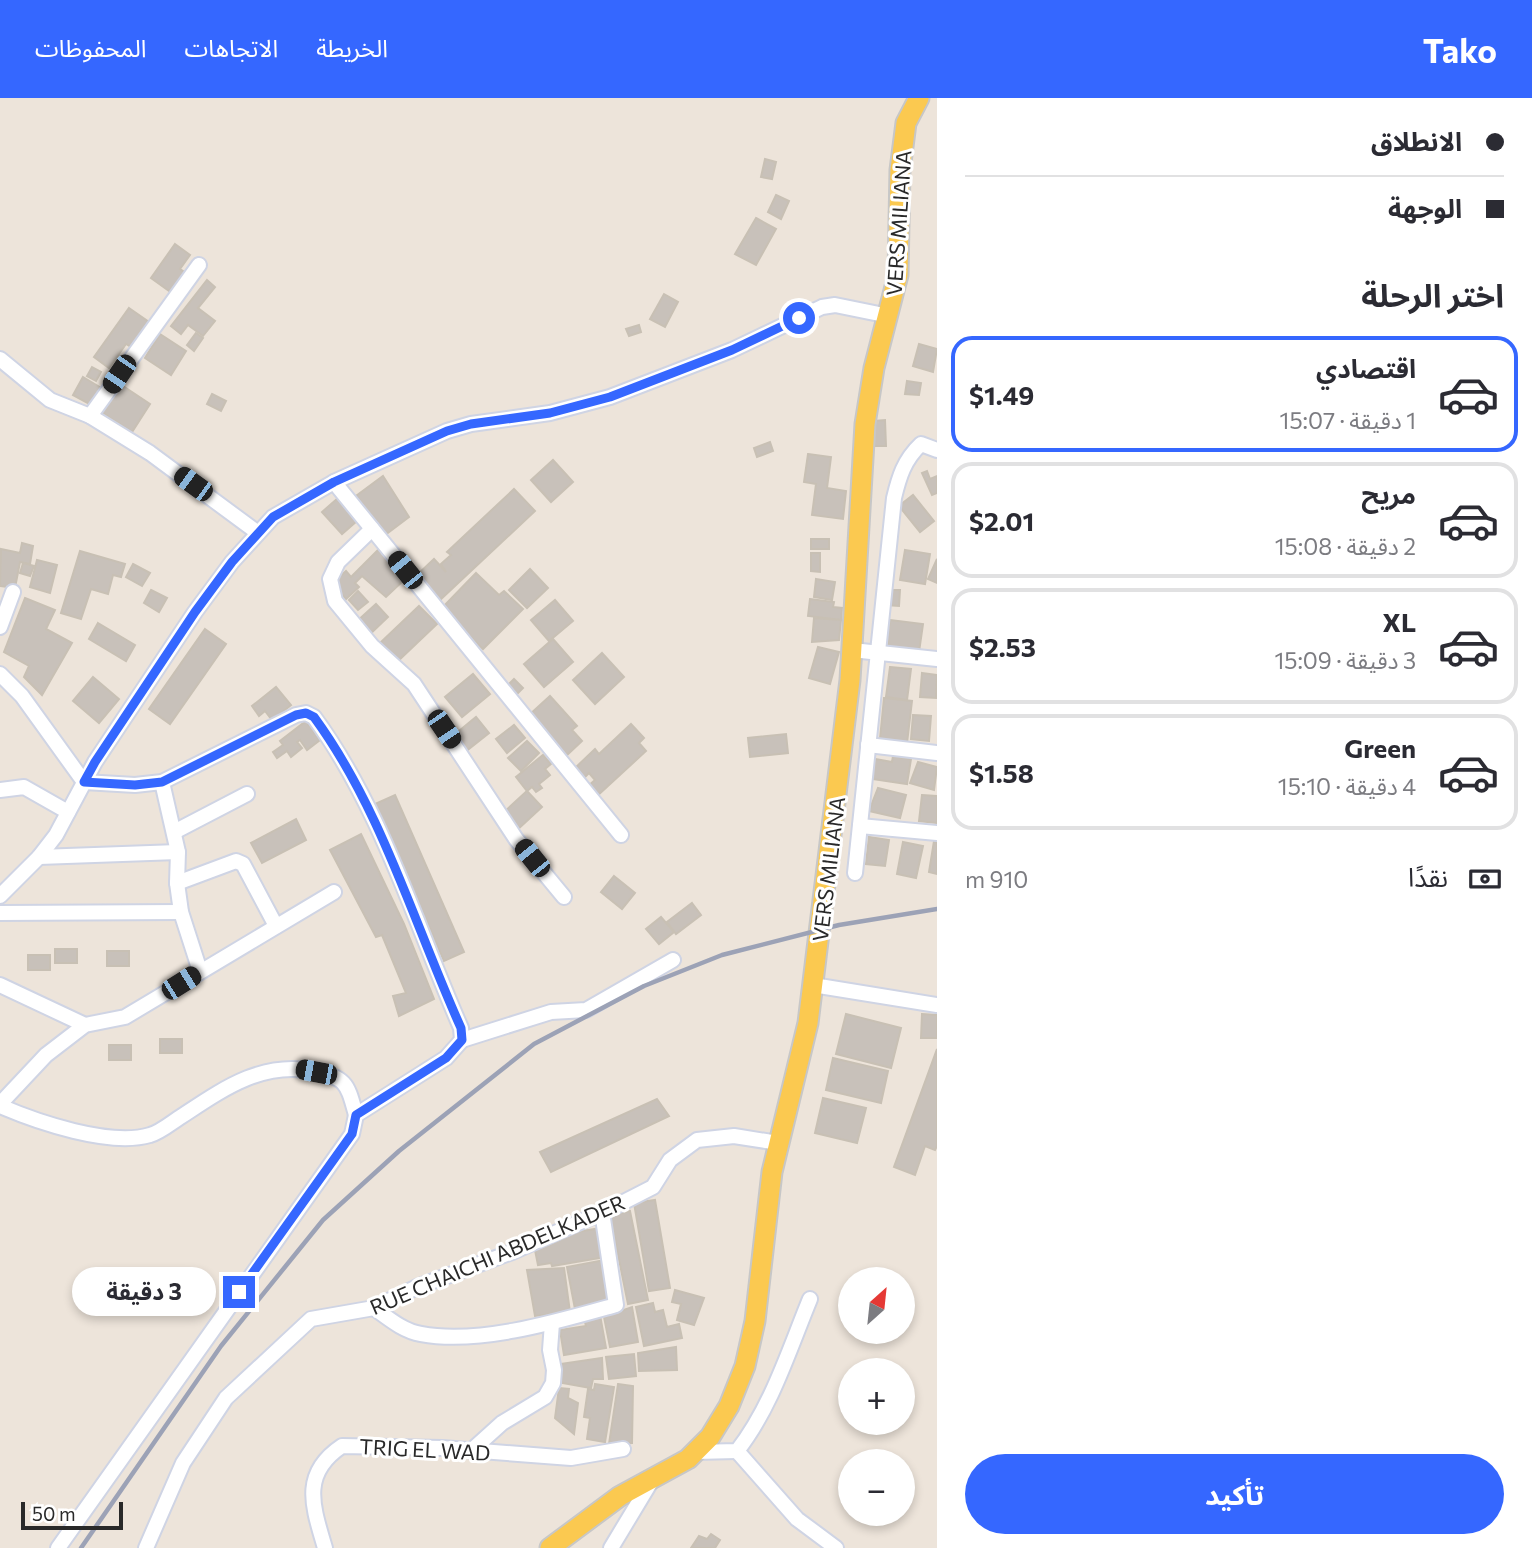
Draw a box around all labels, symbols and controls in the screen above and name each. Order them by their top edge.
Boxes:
text: Tako [1423,29,1497,70]
text: المحفوظات [35,33,146,62]
text: الاتجاهات [184,33,278,62]
text: الخريطة [316,33,388,62]
text: الانطلاق [1371,125,1462,156]
street label: VERS MILIANA [880,149,916,297]
text: الوجهة [1388,192,1462,223]
text: اختر الرحلة [1361,274,1504,314]
route start [783,302,815,334]
car [99,351,140,397]
text: اقتصادي [1316,352,1416,383]
icon: car [1437,363,1500,426]
text: $1.49 [969,379,1034,410]
text: 1 دقيقة · 15:07 [1280,406,1416,434]
car [170,463,217,505]
text: مريح [1361,478,1416,509]
icon: car [1437,489,1500,552]
text: $2.01 [969,505,1034,536]
text: 2 دقيقة · 15:08 [1275,532,1416,560]
car [384,547,427,593]
text: XL [1382,606,1416,637]
icon: car [1437,615,1500,678]
text: $2.53 [969,631,1036,662]
text: 3 دقيقة · 15:09 [1274,646,1416,674]
car [424,706,465,752]
text: Green [1344,732,1416,763]
icon: car [1437,741,1500,804]
text: $1.58 [969,757,1034,788]
text: 4 دقيقة · 15:10 [1278,772,1416,800]
street label: VERS MILIANA [807,795,849,943]
car [511,835,554,881]
icon: cash [1466,860,1504,898]
text: نقدًا [1408,861,1448,892]
text: 910 m [965,865,1028,893]
car [158,963,205,1003]
car [294,1058,339,1086]
street label: RUE CHAICHI ABDELKADER [366,1189,628,1319]
north arrow [838,1267,915,1344]
map controls [838,1267,915,1526]
callout: 3 دقيقة [71,1268,215,1316]
route end [223,1276,255,1308]
text: 3 دقيقة [106,1277,182,1305]
button: + [838,1358,915,1435]
street label: TRIG EL WAD [359,1433,491,1465]
button: − [838,1449,915,1526]
button: تأكيد [965,1454,1504,1534]
scale bar [21,1499,122,1531]
text: 50 m [32,1502,76,1525]

